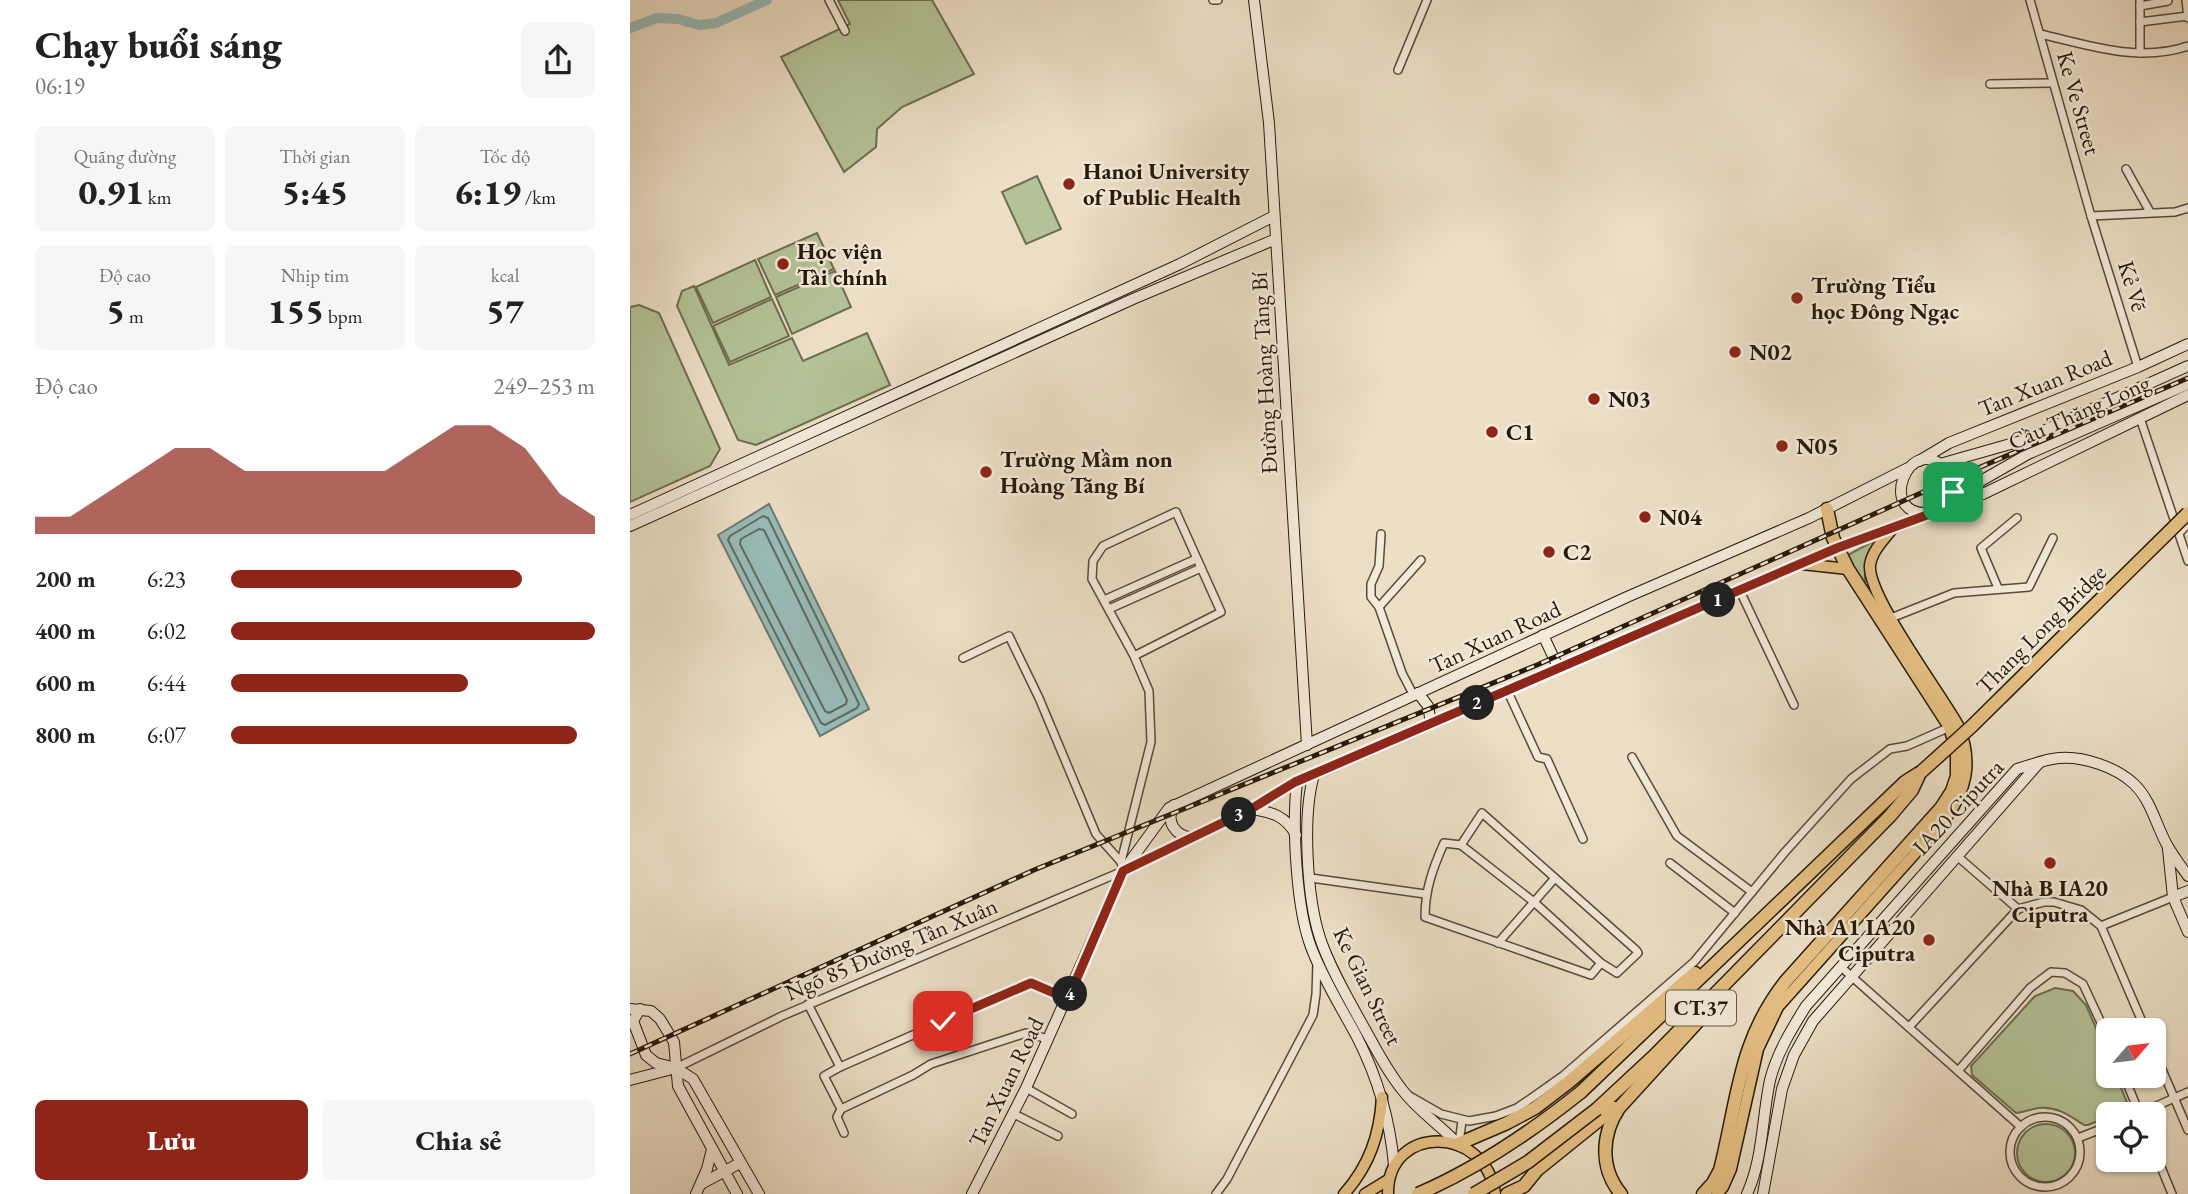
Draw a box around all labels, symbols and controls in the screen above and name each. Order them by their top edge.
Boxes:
text: Chạy buổi sáng [35,20,282,69]
button: share [521,23,595,97]
street label: Ke Ve Street [2050,48,2108,159]
text: 06:19 [35,71,85,101]
text: Quãng đường [74,144,176,169]
text: Thời gian [279,144,351,169]
text: Tốc độ [480,144,530,169]
place label: Hanoi University of Public Health [1083,156,1251,212]
text: 0.91 [79,169,144,214]
text: 5:45 [282,169,348,214]
text: 6:19 [454,169,521,214]
marker: Hanoi University of Public Health [1061,176,1077,192]
text: km [144,185,172,210]
text: /km [521,185,556,210]
place label: Học viện Tài chính [797,236,888,292]
marker: Học viện Tài chính [775,256,791,272]
street label: Kẻ Vẽ [2111,257,2155,315]
text: Độ cao [99,263,151,288]
text: Nhịp tim [281,263,349,288]
text: kcal [491,263,519,288]
place label: Trường Tiểu học Đông Ngạc [1811,270,1960,326]
street label: Đường Hoàng Tăng Bí [1244,271,1284,475]
text: 5 [106,288,125,333]
text: 155 [268,288,324,333]
text: 57 [486,288,524,333]
marker: Trường Tiểu học Đông Ngạc [1789,290,1805,306]
text: m [125,304,144,329]
text: bpm [324,304,362,329]
place label: N02 [1749,337,1792,367]
street label: Tan Xuan Road [1974,342,2116,423]
marker: N02 [1727,344,1743,360]
street label: Cầu Thăng Long [2003,367,2156,457]
text: Độ cao [35,371,98,401]
text: 249–253 m [494,371,595,401]
place label: N03 [1608,384,1651,414]
marker: N03 [1586,391,1602,407]
place label: C1 [1506,417,1534,447]
marker: C1 [1484,424,1500,440]
place label: N05 [1796,431,1839,461]
marker: N05 [1774,438,1790,454]
place label: Trường Mầm non Hoàng Tăng Bí [1000,444,1173,500]
pin [1923,462,1983,522]
marker: Trường Mầm non Hoàng Tăng Bí [978,464,994,480]
icon: arrive [1934,473,1972,511]
place label: N04 [1659,502,1703,532]
marker: N04 [1637,509,1653,525]
place label: C2 [1563,537,1591,567]
marker: C2 [1541,544,1557,560]
street label: Thang Long Bridge [1970,558,2112,700]
text: 200 m [35,564,96,594]
text: 6:23 [147,564,186,594]
pin: 1 [1700,582,1736,618]
text: 1 [1712,587,1723,612]
street label: Tan Xuan Road [1425,593,1566,680]
text: 400 m [35,616,96,646]
text: 6:02 [147,616,186,646]
text: 600 m [35,668,96,698]
text: 6:44 [147,668,186,698]
pin: 2 [1460,686,1494,720]
text: 2 [1471,690,1482,715]
text: 800 m [35,720,96,750]
text: 6:07 [147,720,186,750]
street label: IA20 Ciputra [1906,752,2011,861]
pin: 3 [1222,798,1256,832]
text: 3 [1233,802,1244,827]
marker: Nhà B IA20 Ciputra [2042,855,2058,871]
place label: Nhà B IA20 Ciputra [1992,873,2108,929]
street label: Ngõ 85 Đường Tân Xuân [780,891,1002,1007]
place label: Nhà A1 IA20 Ciputra [1785,912,1916,968]
street label: Ke Gian Street [1326,922,1410,1051]
marker: Nhà A1 IA20 Ciputra [1921,932,1937,948]
pin: 4 [1052,976,1088,1012]
text: 4 [1064,981,1075,1006]
road number: CT.37 [1666,990,1736,1026]
pin [913,991,973,1051]
icon: check [924,1002,962,1040]
street label: Tan Xuan Road [962,1012,1051,1152]
north arrow [2096,1018,2166,1088]
map controls [2096,1018,2166,1172]
button: Lưu [35,1100,308,1180]
button: Chia sẻ [322,1100,595,1180]
button: locate [2096,1102,2166,1172]

